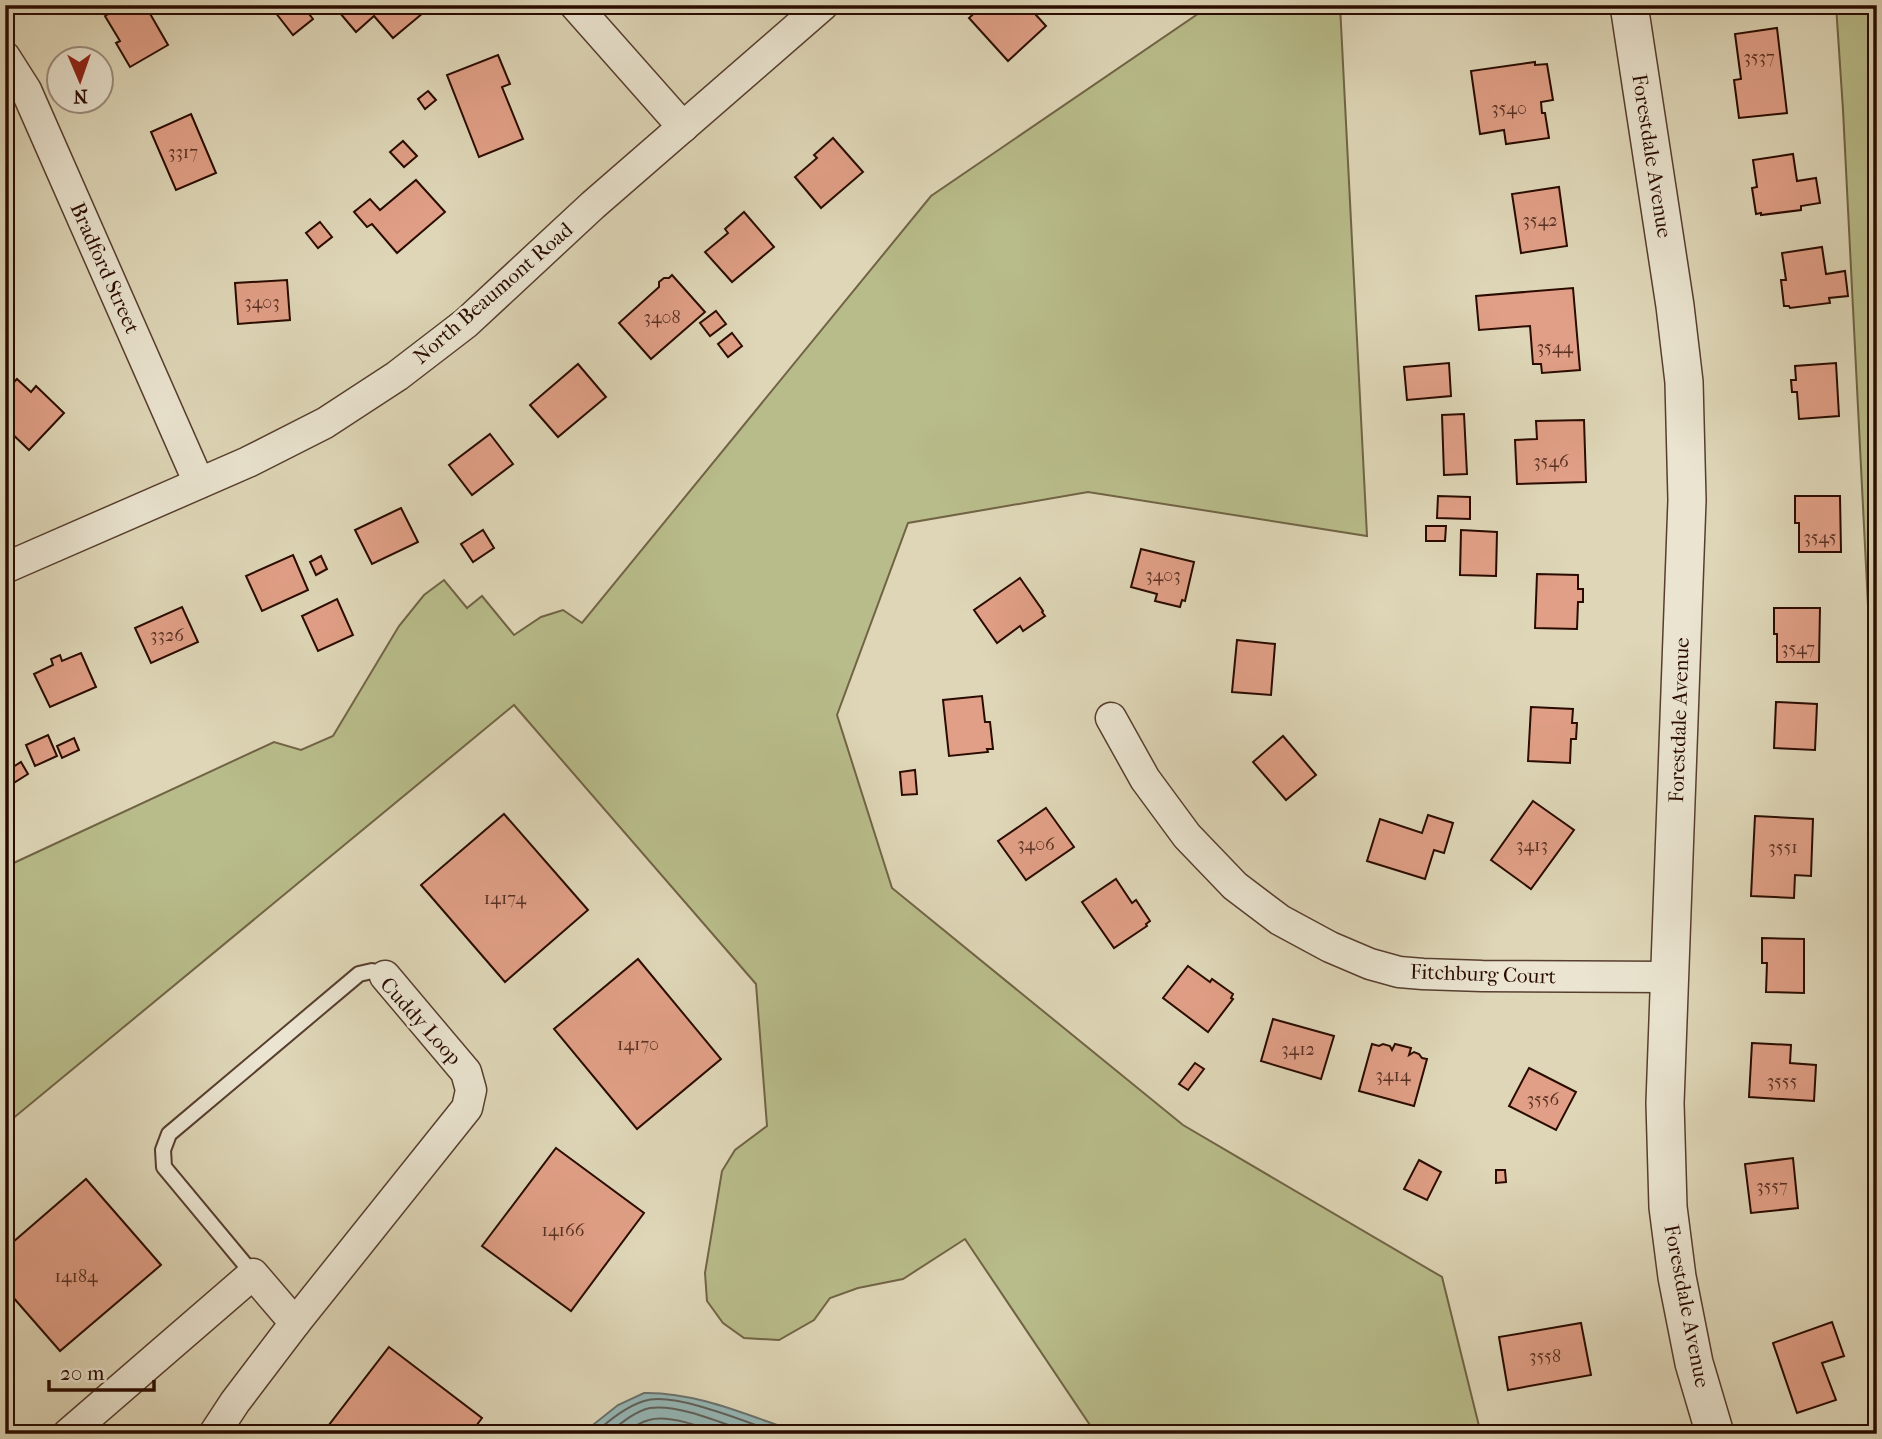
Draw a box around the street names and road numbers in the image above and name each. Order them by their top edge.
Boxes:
street label: Forestdale Avenue [1627,72,1677,240]
street label: Bradford Street [65,199,145,338]
street label: North Beaumont Road [408,217,578,369]
street label: Forestdale Avenue [1664,637,1694,803]
street label: Fitchburg Court [1410,959,1557,989]
street label: Cuddy Loop [375,972,467,1070]
street label: Forestdale Avenue [1659,1222,1715,1390]

